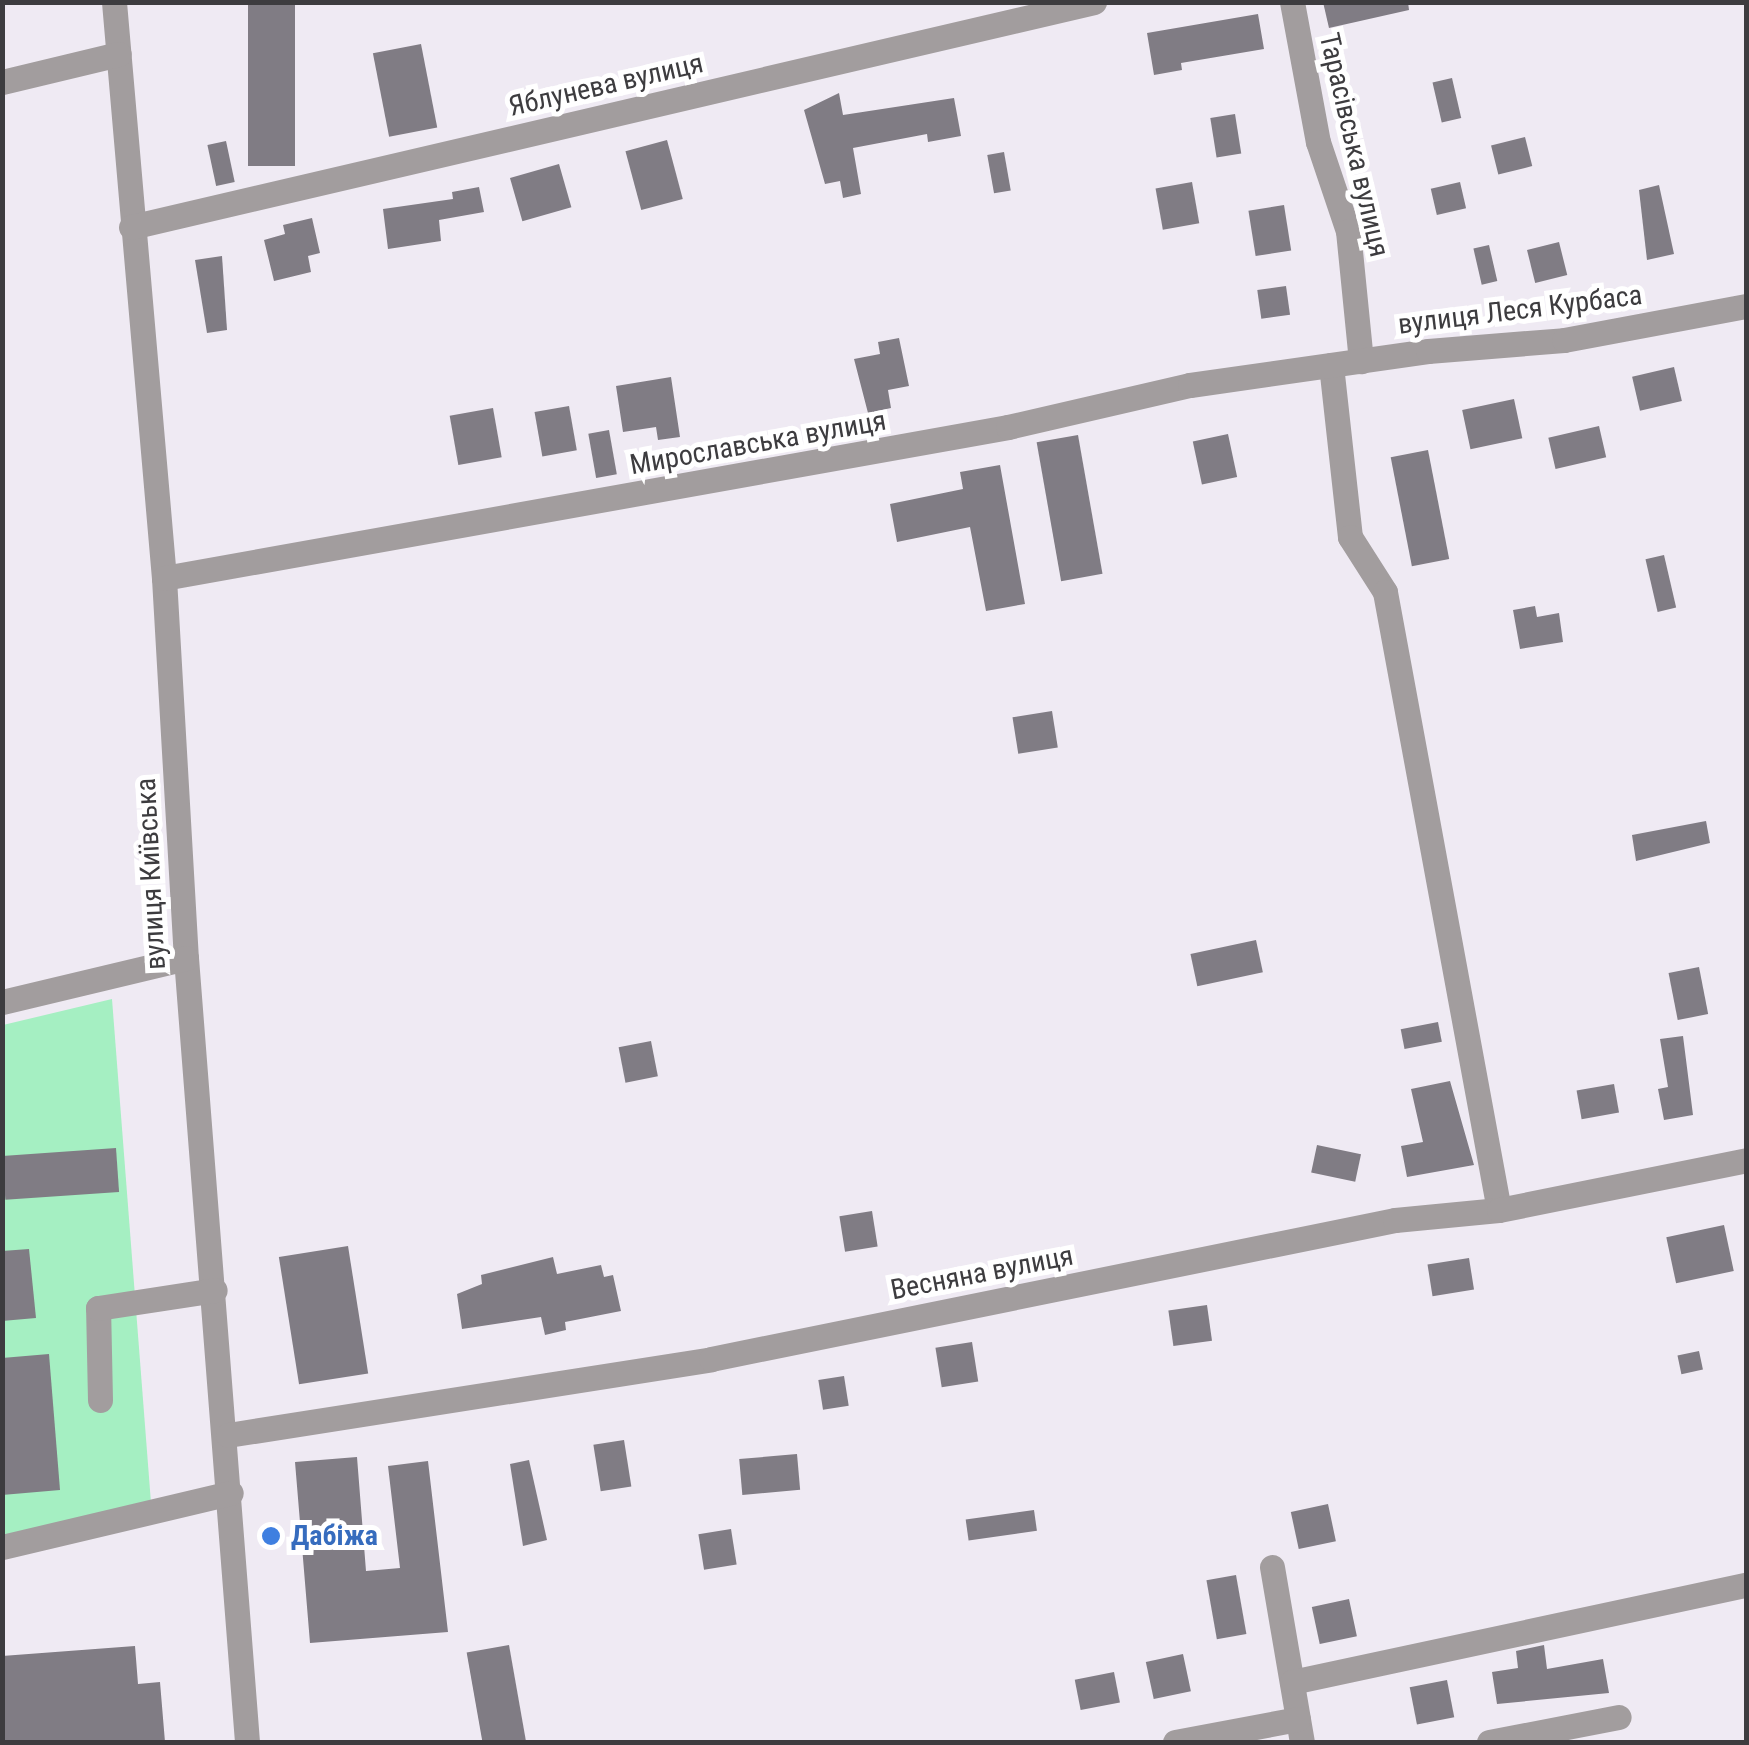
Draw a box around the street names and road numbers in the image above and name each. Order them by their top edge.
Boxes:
street label: Тарасівська вулиця [1312,30,1396,260]
street label: Яблунева вулиця [506,46,706,124]
street label: вулиця Леся Курбаса [1396,278,1644,342]
street label: Мирославська вулиця [627,404,889,482]
street label: вулиця Київська [129,777,173,971]
street label: Весняна вулиця [888,1239,1076,1307]

